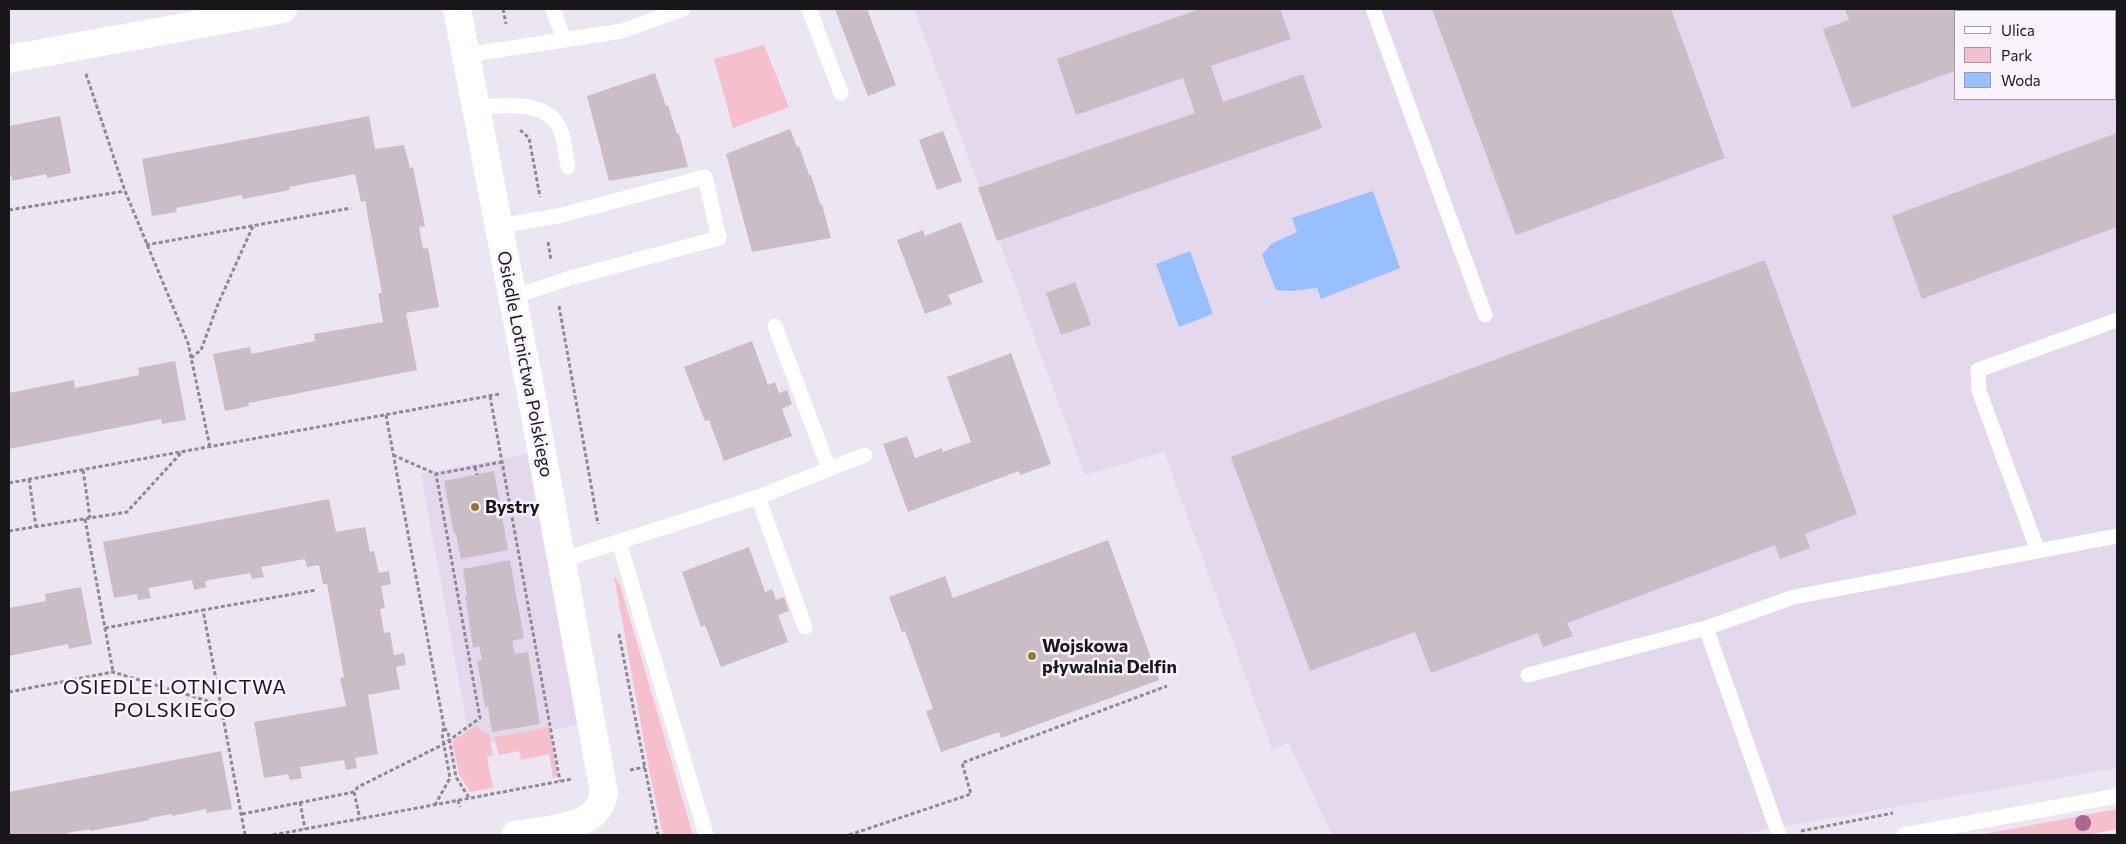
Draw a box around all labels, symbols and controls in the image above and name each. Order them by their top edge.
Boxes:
legend [1954,10,2116,100]
text: Ulica [2001,21,2035,39]
text: Park [2001,46,2032,64]
text: Woda [2001,71,2041,89]
street label: Osiedle Lotnictwa Polskiego [492,249,558,479]
place label: Bystry [485,496,540,518]
marker: Bystry [469,501,481,513]
place label: Wojskowa pływalnia Delfin [1042,635,1177,678]
marker: Wojskowa pływalnia Delfin [1026,650,1038,662]
district label: OSIEDLE LOTNICTWA POLSKIEGO [61,675,289,722]

